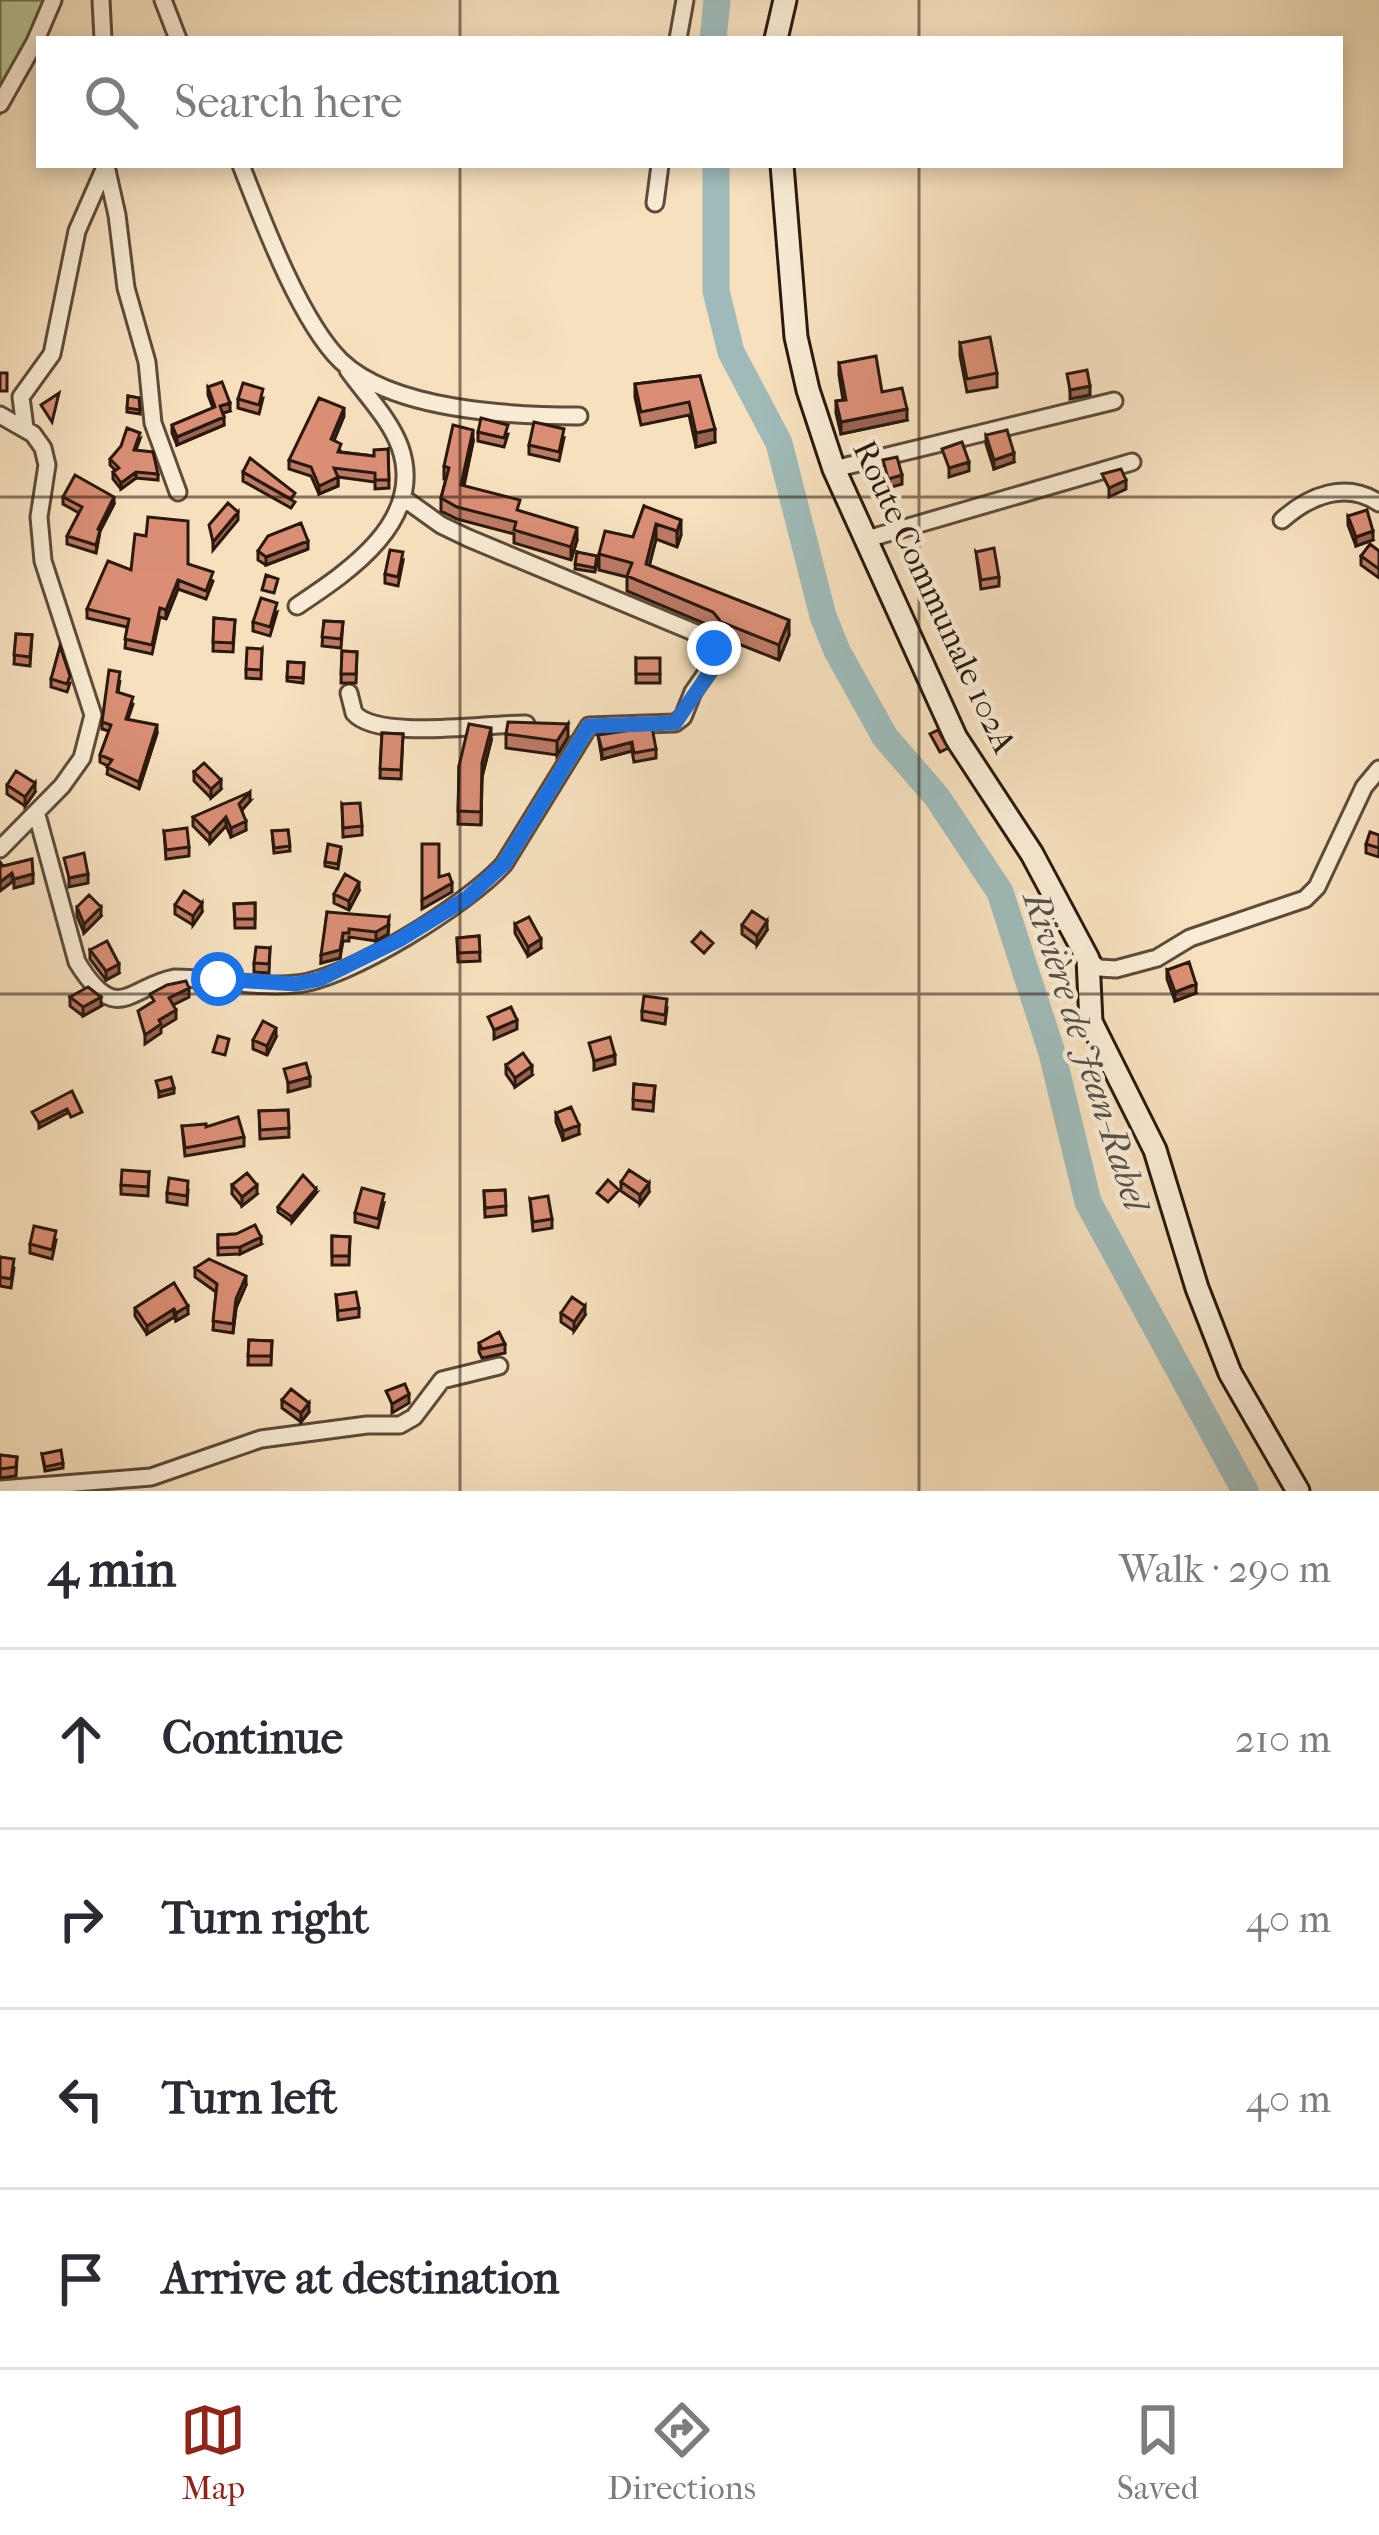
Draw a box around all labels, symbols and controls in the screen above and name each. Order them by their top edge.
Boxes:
search box [36,36,1343,168]
icon: search [78,69,144,135]
text: Search here [174,76,402,129]
street label: Route Communale 102A [844,434,1024,760]
route end [687,621,741,675]
water label: Rivière de Jean-Rabel [1014,885,1159,1219]
route start [191,952,245,1006]
text: 4 min [48,1539,176,1599]
text: Walk · 290 m [1119,1546,1331,1592]
icon: ahead [48,1706,114,1772]
text: Continue [162,1712,343,1765]
text: 210 m [1235,1716,1331,1762]
icon: right [48,1886,114,1952]
text: Turn right [162,1892,369,1945]
text: 40 m [1246,1896,1331,1942]
icon: left [48,2066,114,2132]
text: Turn left [162,2072,337,2125]
text: 40 m [1246,2076,1331,2122]
icon: arrive [48,2246,114,2312]
text: Arrive at destination [162,2252,559,2305]
tab: Map [180,2397,246,2508]
tab: Directions [607,2397,756,2508]
tab: Saved [1117,2397,1199,2508]

